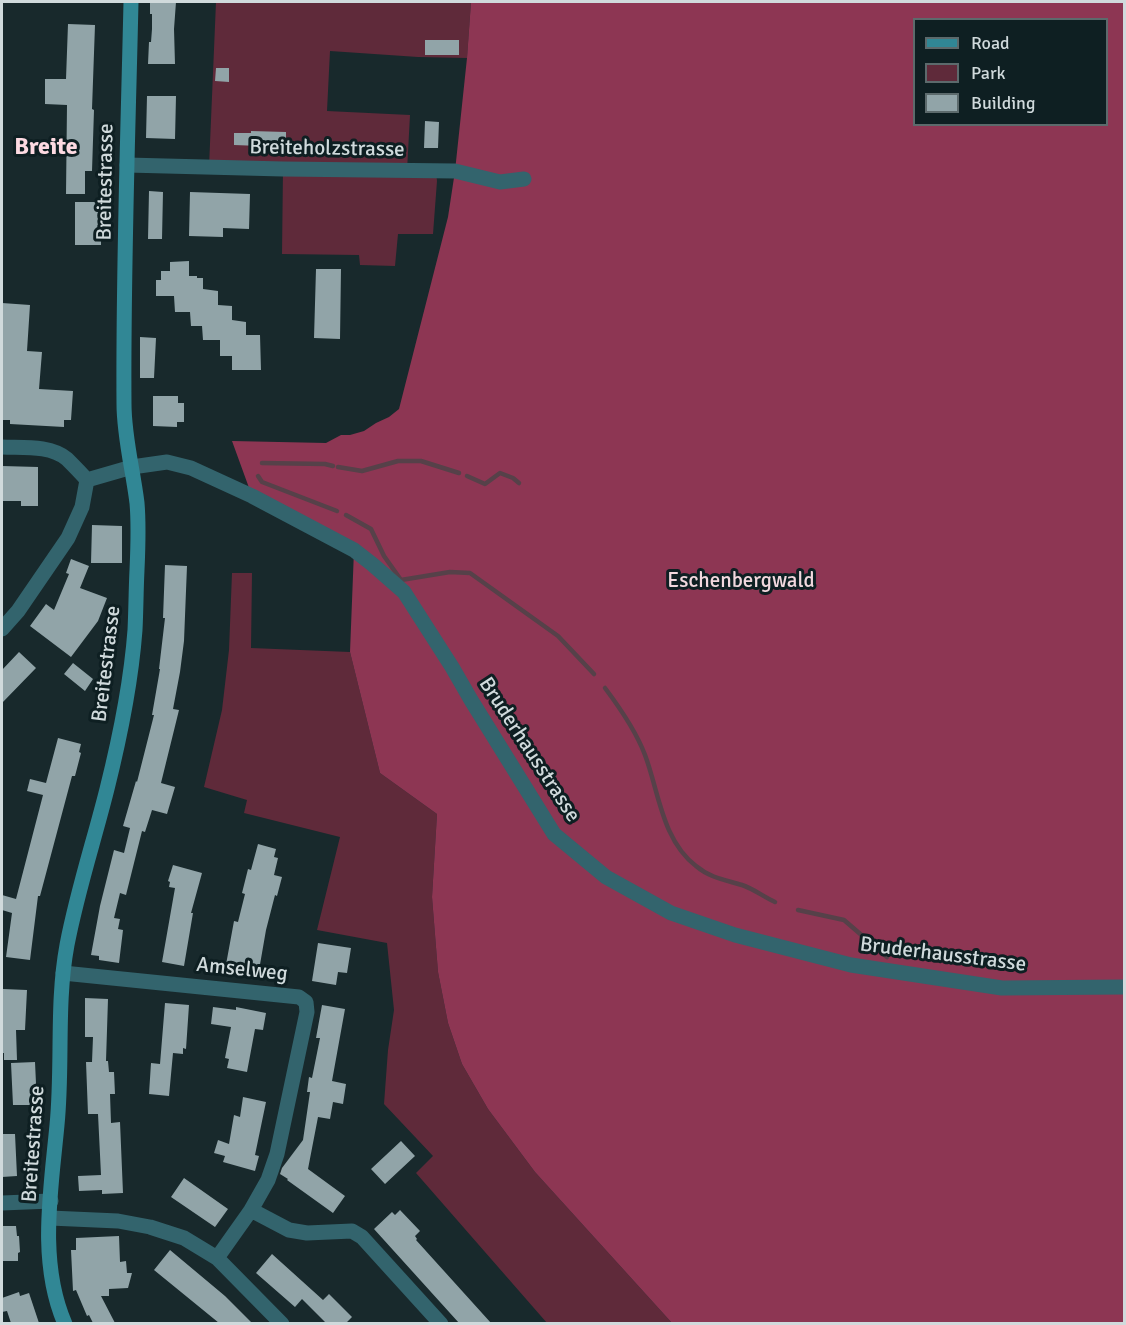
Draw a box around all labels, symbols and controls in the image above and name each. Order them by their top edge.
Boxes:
legend [913,18,1108,126]
text: Road [971,32,1010,54]
text: Park [971,62,1006,84]
text: Building [971,92,1035,114]
street label: Breitestrasse [92,123,120,241]
district label: Breite [14,134,78,162]
street label: Breiteholzstrasse [249,135,405,163]
park label: Eschenbergwald [667,568,815,594]
street label: Breitestrasse [87,604,127,724]
street label: Bruderhausstrasse [473,673,585,827]
street label: Bruderhausstrasse [858,932,1028,978]
street label: Amselweg [195,953,289,987]
street label: Breitestrasse [17,1085,51,1203]

